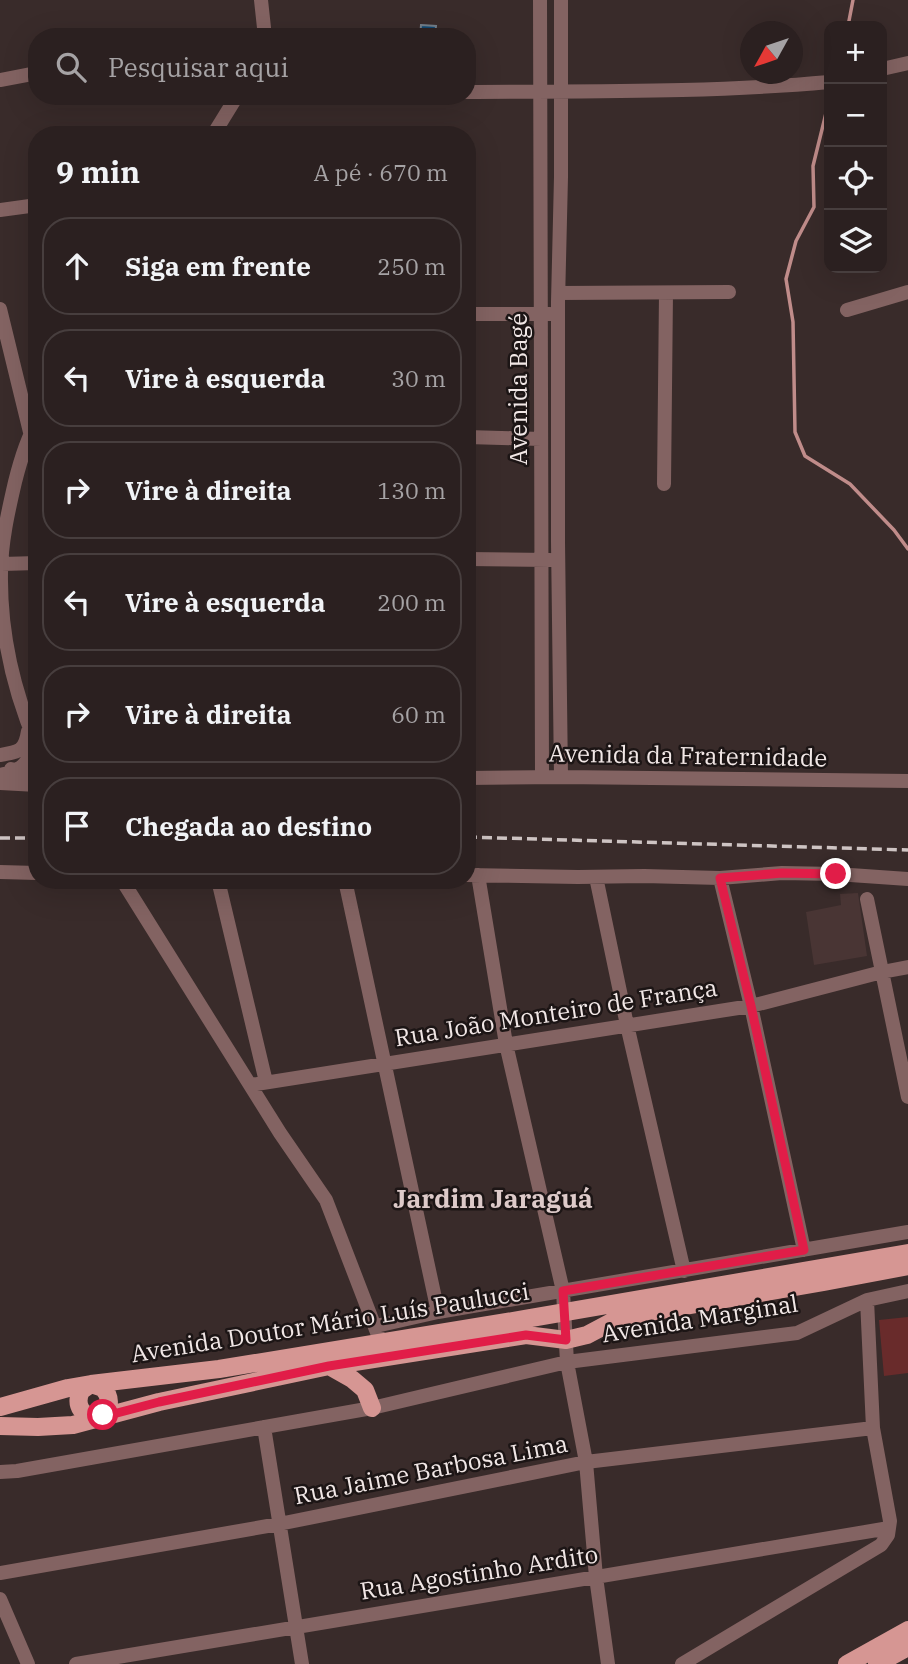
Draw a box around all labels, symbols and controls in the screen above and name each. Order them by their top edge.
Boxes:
north arrow [740,21,803,84]
map controls [824,21,887,273]
button: + [824,21,887,84]
search box [28,28,476,105]
icon: search [52,48,90,86]
text: Pesquisar aqui [108,50,289,84]
button: − [824,84,887,147]
button: locate [824,147,887,210]
text: 9 min [56,152,140,191]
text: A pé · 670 m [313,157,448,187]
button: layers [824,210,887,273]
icon: ahead [58,247,96,285]
text: Siga em frente [125,249,311,283]
text: 250 m [377,251,446,281]
street label: Avenida Bagé [502,313,534,465]
icon: left [58,359,96,397]
text: Vire à esquerda [125,361,326,395]
text: 30 m [391,363,446,393]
icon: right [58,471,96,509]
text: Vire à direita [125,473,292,507]
text: 130 m [377,475,446,505]
icon: left [58,583,96,621]
text: Vire à esquerda [125,585,326,619]
text: 200 m [377,587,446,617]
icon: right [58,695,96,733]
text: Vire à direita [125,697,292,731]
text: 60 m [391,699,446,729]
street label: Avenida da Fraternidade [548,737,828,773]
icon: arrive [58,807,96,845]
text: Chegada ao destino [125,809,372,843]
route end [820,858,851,889]
street label: Rua João Monteiro de França [392,971,720,1053]
district label: Jardim Jaraguá [393,1181,593,1215]
street label: Avenida Doutor Mário Luís Paulucci [128,1275,531,1369]
street label: Avenida Marginal [599,1287,800,1349]
route start [87,1399,118,1430]
street label: Rua Jaime Barbosa Lima [291,1427,571,1511]
street label: Rua Agostinho Ardito [357,1537,600,1607]

